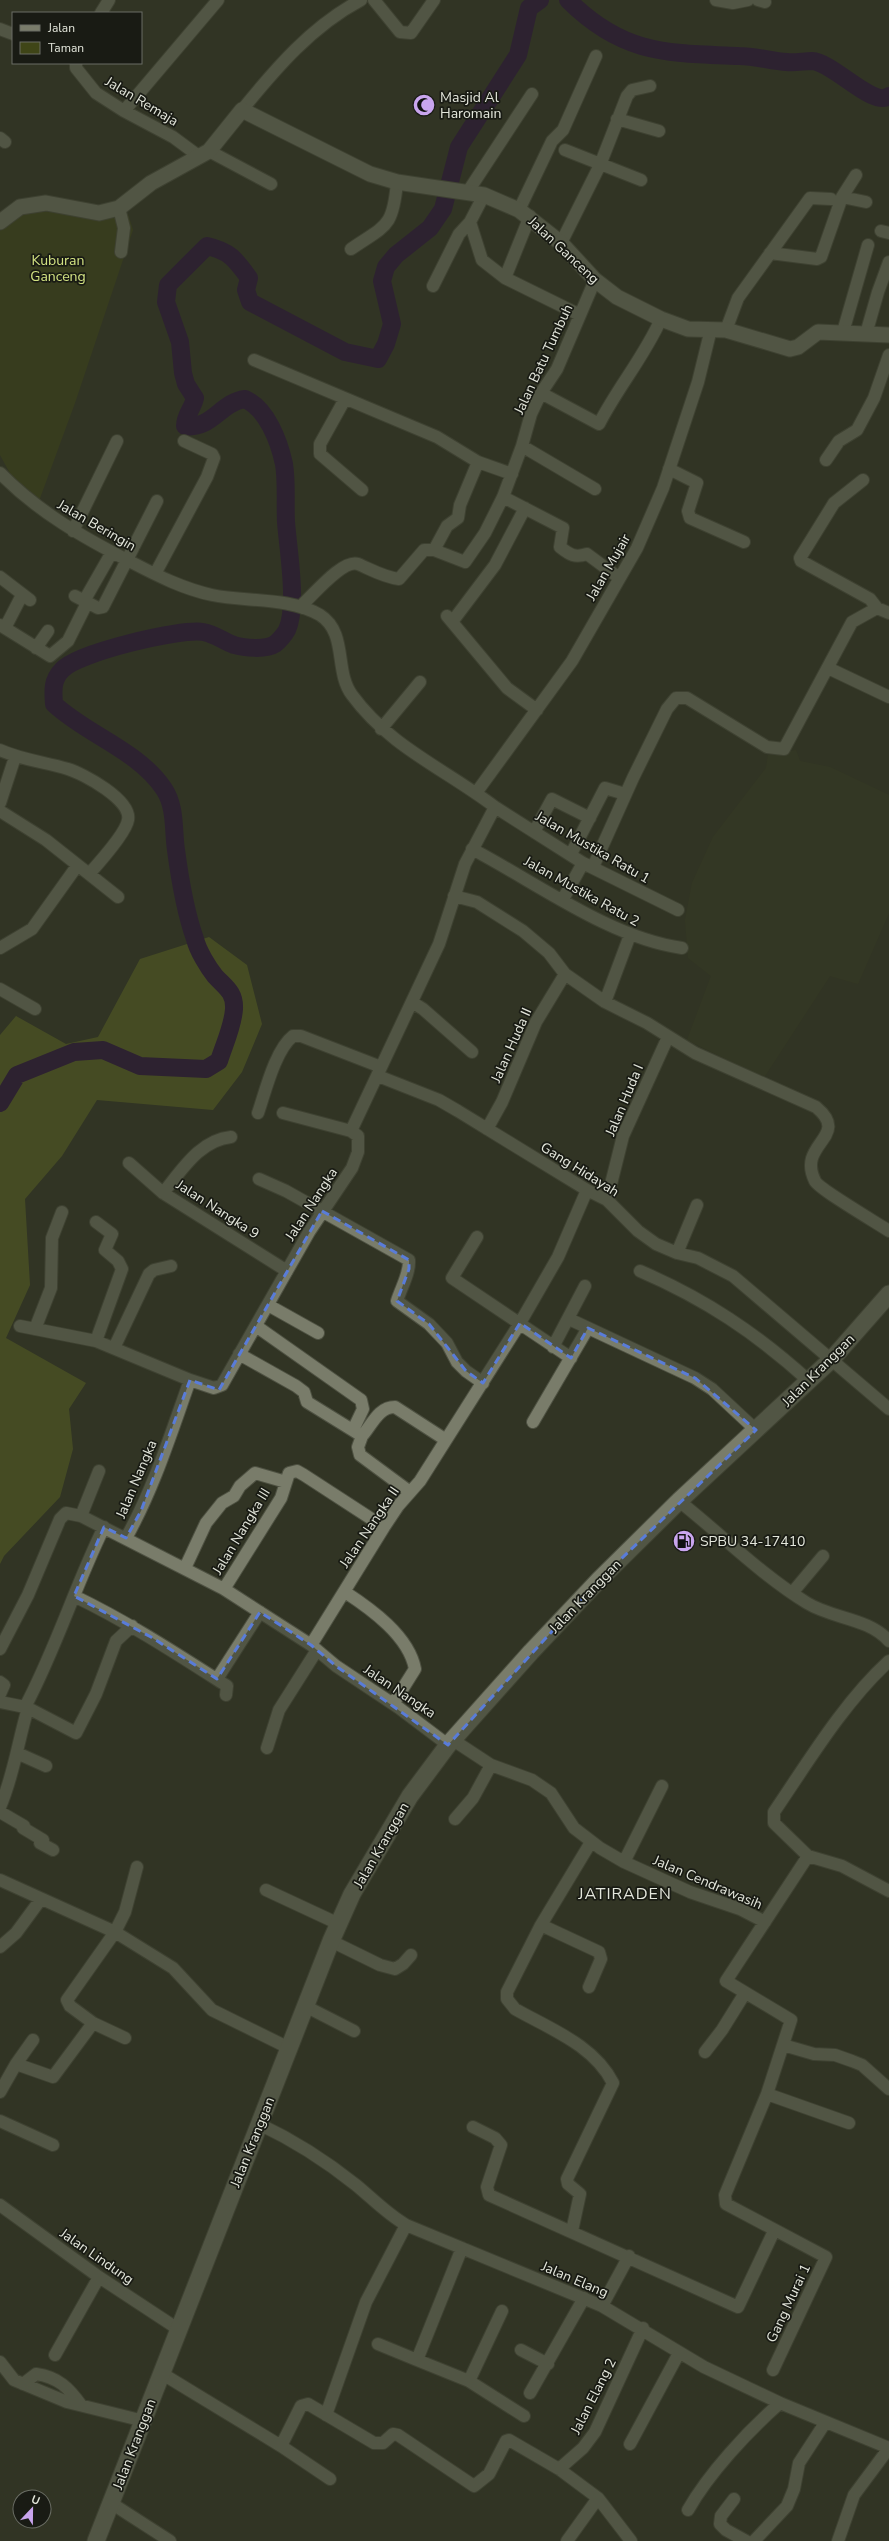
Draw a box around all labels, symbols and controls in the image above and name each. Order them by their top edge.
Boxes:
legend [12,12,142,64]
text: Jalan [47,20,75,36]
text: Taman [48,40,84,56]
street label: Jalan Remaja [101,72,182,131]
place label: Masjid Al Haromain [440,88,501,123]
mosque icon: Masjid Al Haromain [411,92,437,118]
street label: Jalan Ganceng [523,212,603,288]
park label: Kuburan Ganceng [30,251,86,286]
street label: Jalan Batu Tumbuh [509,301,577,418]
street label: Jalan Beringin [53,495,139,556]
street label: Jalan Mujair [581,531,635,605]
street label: Jalan Mustika Ratu 1 [531,806,653,888]
street label: Jalan Mustika Ratu 2 [520,851,643,931]
street label: Jalan Huda II [486,1005,536,1086]
street label: Jalan Huda I [600,1061,648,1140]
street label: Gang Hidayah [537,1138,623,1201]
street label: Jalan Nangka [280,1164,342,1245]
street label: Jalan Nangka 9 [172,1175,263,1243]
street label: Jalan Kranggan [777,1330,859,1412]
street label: Jalan Nangka [111,1437,161,1522]
street label: Jalan Nangka II [335,1483,404,1572]
street label: Jalan Nangka III [208,1484,275,1579]
fuel station icon: SPBU 34-17410 [671,1528,697,1554]
place label: SPBU 34-17410 [700,1532,805,1551]
street label: Jalan Kranggan [545,1555,626,1638]
street label: Jalan Nangka [359,1660,440,1723]
street label: Jalan Kranggan [349,1799,414,1892]
street label: Jalan Cendrawasih [649,1850,765,1914]
district label: JATIRADEN [577,1883,672,1905]
street label: Jalan Kranggan [225,2094,279,2191]
street label: Jalan Lindung [55,2223,137,2289]
street label: Jalan Elang [538,2256,611,2302]
street label: Gang Murai 1 [762,2261,815,2346]
street label: Jalan Elang 2 [566,2355,621,2438]
street label: Jalan Kranggan [108,2396,161,2493]
north arrow [12,2489,52,2529]
text: U [29,2492,42,2509]

